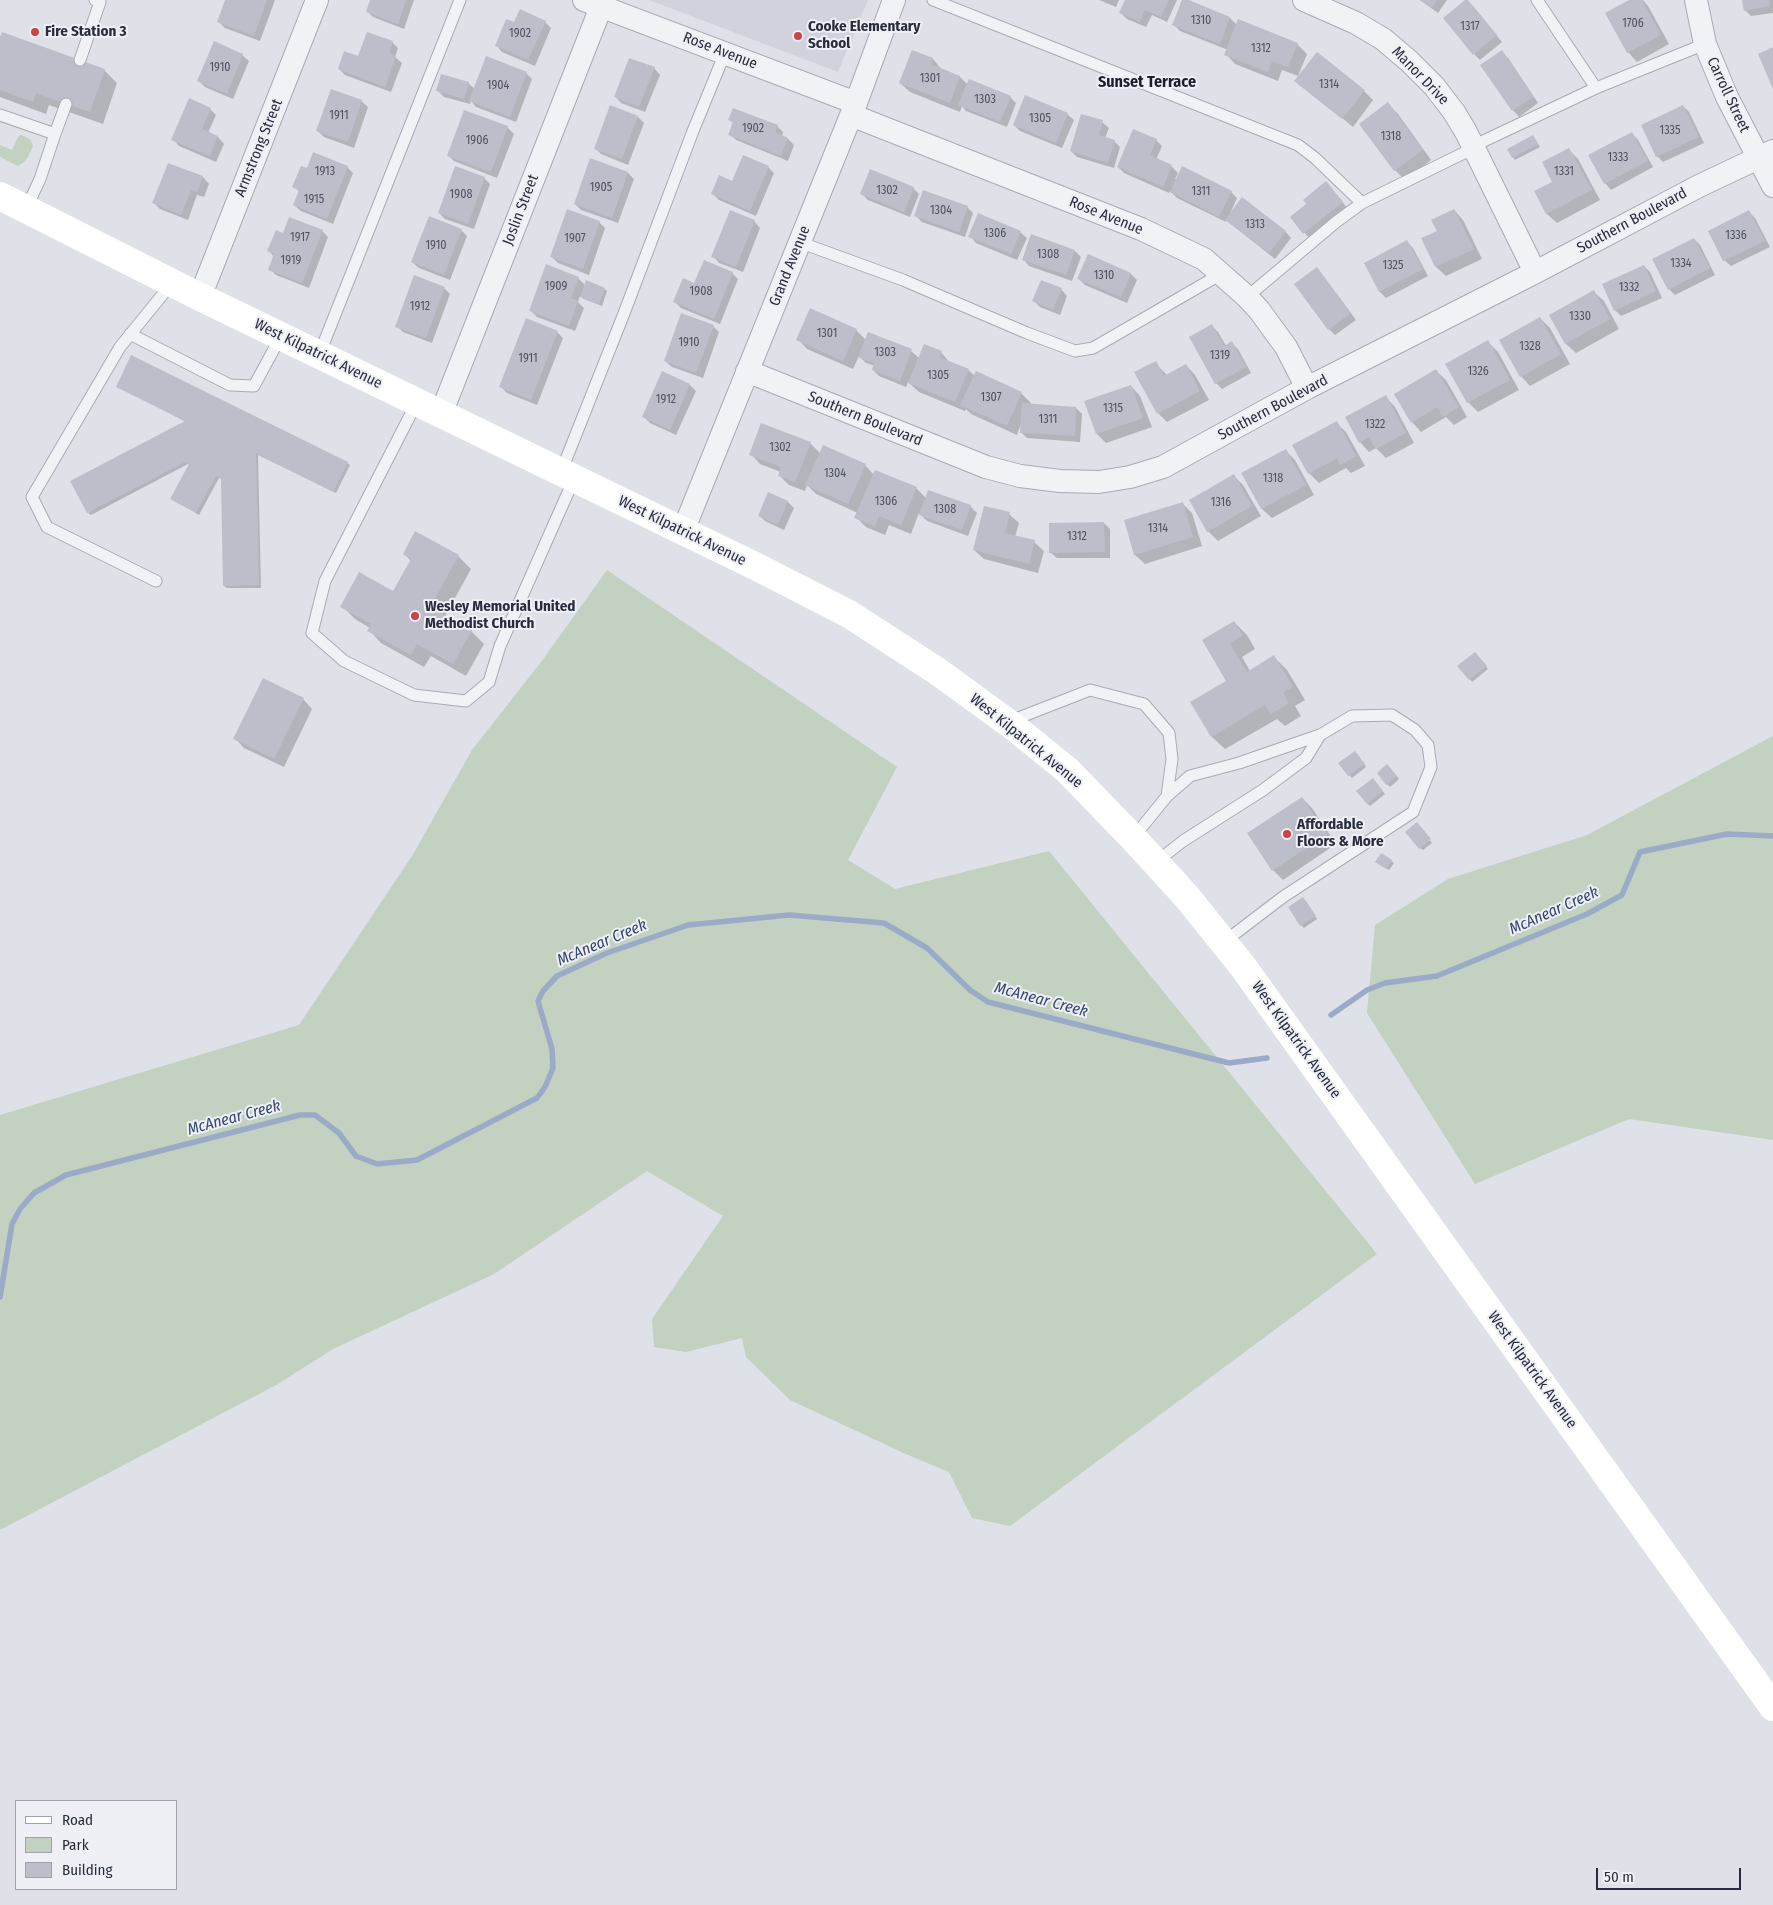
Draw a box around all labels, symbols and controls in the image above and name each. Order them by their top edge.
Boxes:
house number: 1310 [1191,14,1211,28]
house number: 1706 [1622,17,1644,31]
place label: Cooke Elementary School [808,18,920,53]
house number: 1317 [1460,20,1480,34]
place label: Fire Station 3 [45,23,127,41]
marker: Fire Station 3 [29,26,41,38]
house number: 1902 [509,27,531,41]
street label: Rose Avenue [680,29,760,73]
marker: Cooke Elementary School [792,30,804,42]
house number: 1312 [1251,42,1271,56]
street label: Manor Drive [1388,43,1452,109]
street label: Carroll Street [1703,54,1753,136]
house number: 1910 [209,61,231,75]
house number: 1301 [920,72,940,86]
district label: Sunset Terrace [1098,73,1196,93]
house number: 1314 [1319,78,1339,92]
house number: 1904 [487,79,509,93]
house number: 1303 [974,93,996,107]
street label: Armstrong Street [231,96,287,200]
house number: 1911 [329,109,349,123]
house number: 1305 [1029,112,1051,126]
house number: 1902 [742,122,764,136]
house number: 1335 [1659,124,1681,138]
house number: 1318 [1381,130,1401,144]
house number: 1906 [466,134,488,148]
house number: 1333 [1608,151,1628,165]
house number: 1913 [315,165,335,179]
house number: 1331 [1554,165,1574,179]
street label: Joslin Street [499,172,543,248]
house number: 1905 [590,181,612,195]
house number: 1302 [876,184,898,198]
street label: Southern Boulevard [1574,184,1690,258]
house number: 1311 [1192,185,1210,199]
house number: 1908 [450,188,472,202]
house number: 1915 [304,193,324,207]
street label: Rose Avenue [1066,193,1146,239]
house number: 1304 [930,204,952,218]
house number: 1313 [1245,218,1265,232]
street label: Grand Avenue [766,223,814,309]
house number: 1306 [984,227,1006,241]
house number: 1336 [1725,229,1747,243]
house number: 1917 [290,231,310,245]
house number: 1907 [564,232,586,246]
house number: 1910 [425,239,447,253]
house number: 1308 [1037,248,1059,262]
house number: 1919 [281,254,301,268]
house number: 1334 [1670,257,1692,271]
house number: 1325 [1383,259,1403,273]
house number: 1310 [1094,269,1114,283]
house number: 1909 [545,280,567,294]
house number: 1332 [1619,281,1639,295]
house number: 1908 [690,285,712,299]
house number: 1912 [410,300,430,314]
house number: 1330 [1569,310,1591,324]
street label: West Kilpatrick Avenue [251,315,385,393]
house number: 1301 [817,327,837,341]
house number: 1910 [678,336,700,350]
house number: 1328 [1519,340,1541,354]
house number: 1303 [874,346,896,360]
house number: 1319 [1210,349,1230,363]
house number: 1911 [518,352,538,366]
house number: 1326 [1467,365,1489,379]
house number: 1305 [927,369,949,383]
street label: Southern Boulevard [1215,371,1331,445]
street label: Southern Boulevard [805,388,925,450]
house number: 1307 [981,391,1001,405]
house number: 1912 [656,393,676,407]
house number: 1315 [1103,402,1123,416]
house number: 1311 [1039,413,1057,427]
house number: 1322 [1365,418,1385,432]
house number: 1302 [769,441,791,455]
house number: 1304 [824,467,846,481]
house number: 1318 [1263,472,1283,486]
street label: West Kilpatrick Avenue [615,492,749,570]
house number: 1306 [875,495,897,509]
house number: 1316 [1211,496,1231,510]
house number: 1308 [934,503,956,517]
house number: 1314 [1148,522,1168,536]
house number: 1312 [1067,530,1087,544]
place label: Wesley Memorial United Methodist Church [425,598,575,633]
marker: Wesley Memorial United Methodist Church [409,610,421,622]
street label: West Kilpatrick Avenue [966,690,1086,792]
place label: Affordable Floors & More [1297,816,1384,851]
marker: Affordable Floors & More [1281,828,1293,840]
water label: McAnear Creek [1506,883,1602,939]
water label: McAnear Creek [554,915,650,971]
water label: McAnear Creek [992,978,1090,1022]
street label: West Kilpatrick Avenue [1248,978,1344,1102]
water label: McAnear Creek [185,1096,283,1140]
street label: West Kilpatrick Avenue [1484,1308,1580,1432]
legend [15,1800,178,1890]
text: Road [62,1811,93,1829]
text: Park [62,1836,89,1854]
scale bar [1598,1858,1743,1890]
text: Building [62,1861,113,1879]
text: 50 m [1604,1868,1634,1886]

